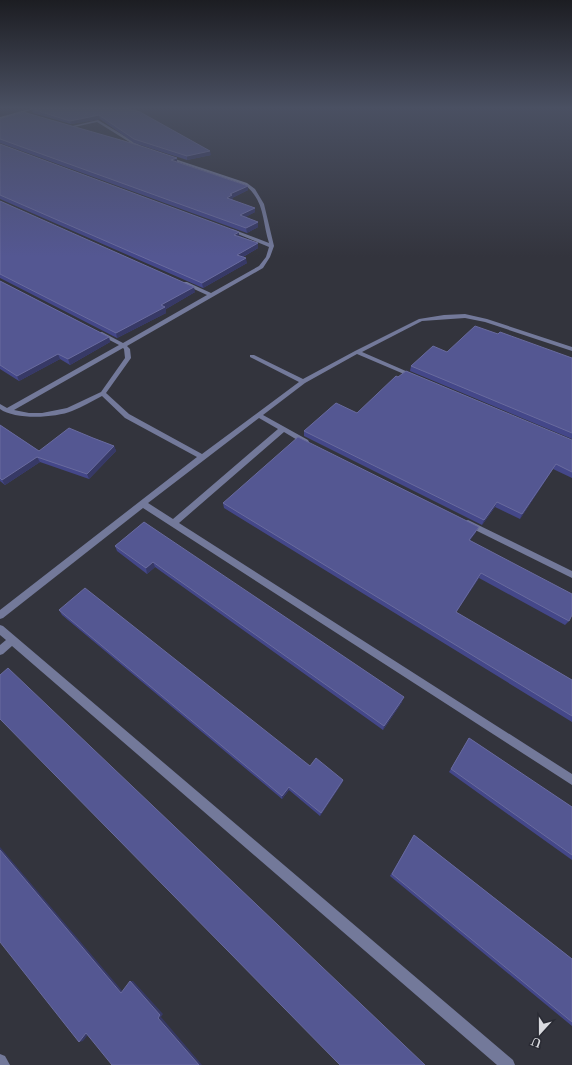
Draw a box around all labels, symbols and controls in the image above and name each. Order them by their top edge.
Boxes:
north arrow [520,1013,560,1053]
text: U [529,1034,543,1051]

